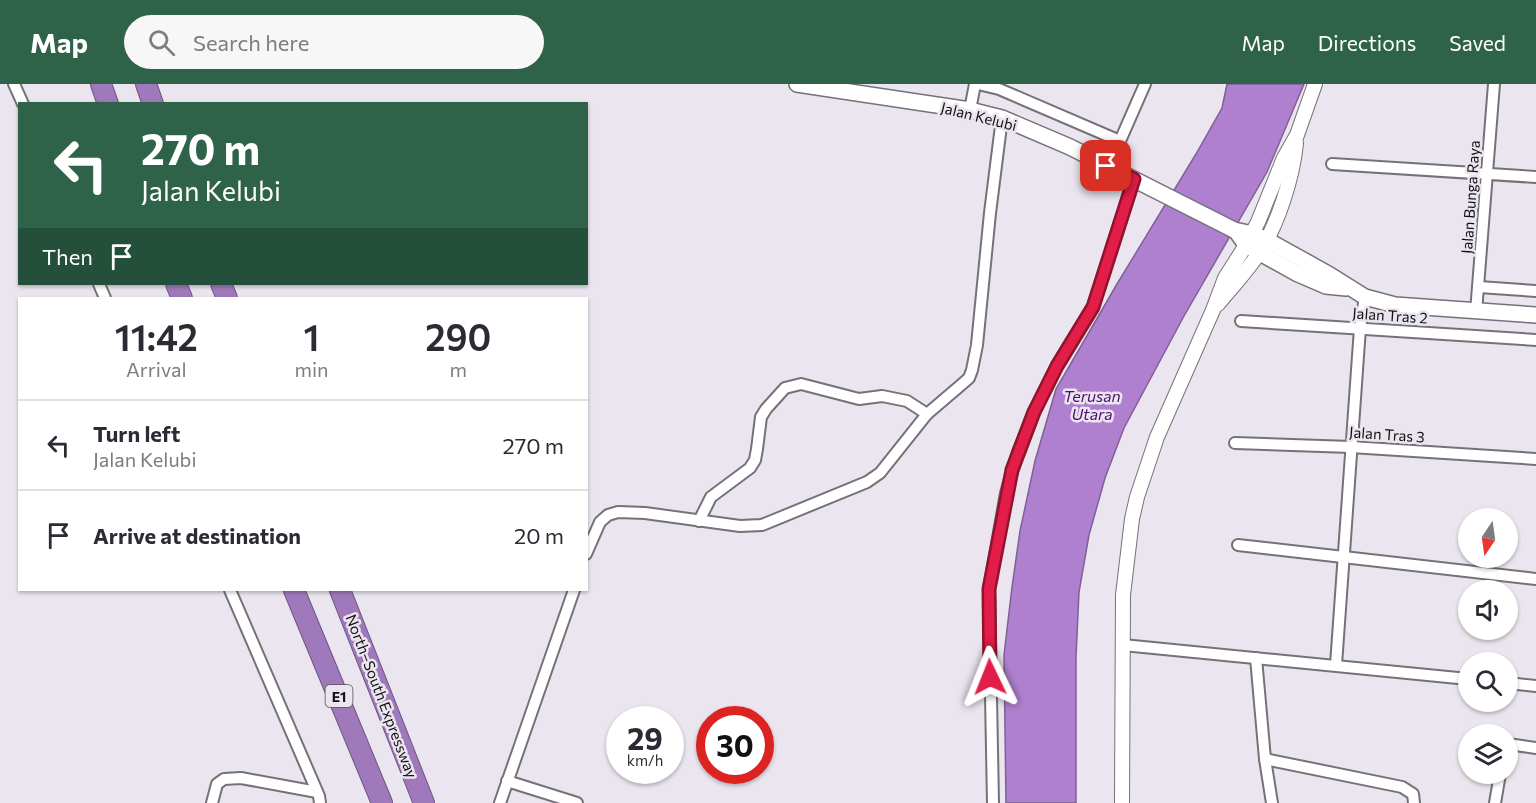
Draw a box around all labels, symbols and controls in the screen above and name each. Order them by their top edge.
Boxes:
search box [124,15,544,69]
text: Map [30,25,88,59]
icon: search [145,26,178,59]
text: Search here [193,29,309,56]
text: Map [1242,30,1285,55]
text: Directions [1318,30,1416,55]
text: Saved [1449,30,1506,55]
street label: Jalan Kelubi [939,98,1019,134]
text: 270 m [141,122,260,174]
icon: left [42,126,120,204]
pin [1080,140,1131,191]
street label: Jalan Bunga Raya [1457,140,1483,254]
icon: arrive [1089,149,1122,182]
text: Jalan Kelubi [141,174,281,207]
icon: arrive [105,240,138,273]
text: Then [42,243,93,270]
street label: Jalan Tras 2 [1352,303,1428,327]
text: 11:42 [115,314,198,358]
text: 1 [304,314,320,358]
text: 290 [425,314,491,358]
text: Arrival [126,357,187,381]
text: min [295,357,329,381]
text: m [450,357,467,381]
water label: Terusan Utara [1063,386,1121,423]
text: Turn left [93,420,180,447]
street label: Jalan Tras 3 [1349,422,1425,446]
icon: left [42,429,75,462]
text: 270 m [503,432,564,459]
text: Jalan Kelubi [93,447,197,471]
north arrow [1458,508,1518,568]
map controls [1458,508,1518,784]
icon: arrive [42,519,75,552]
text: Arrive at destination [93,522,301,549]
text: 20 m [514,522,564,549]
button: sound [1458,580,1518,640]
street label: North–South Expressway [342,612,422,781]
position arrow [958,645,1022,709]
button: search [1458,652,1518,712]
road number: E1 [326,685,352,707]
speed limit sign: 30 [696,706,774,784]
text: 29 [627,719,663,756]
button: layers [1458,724,1518,784]
text: km/h [627,751,663,769]

